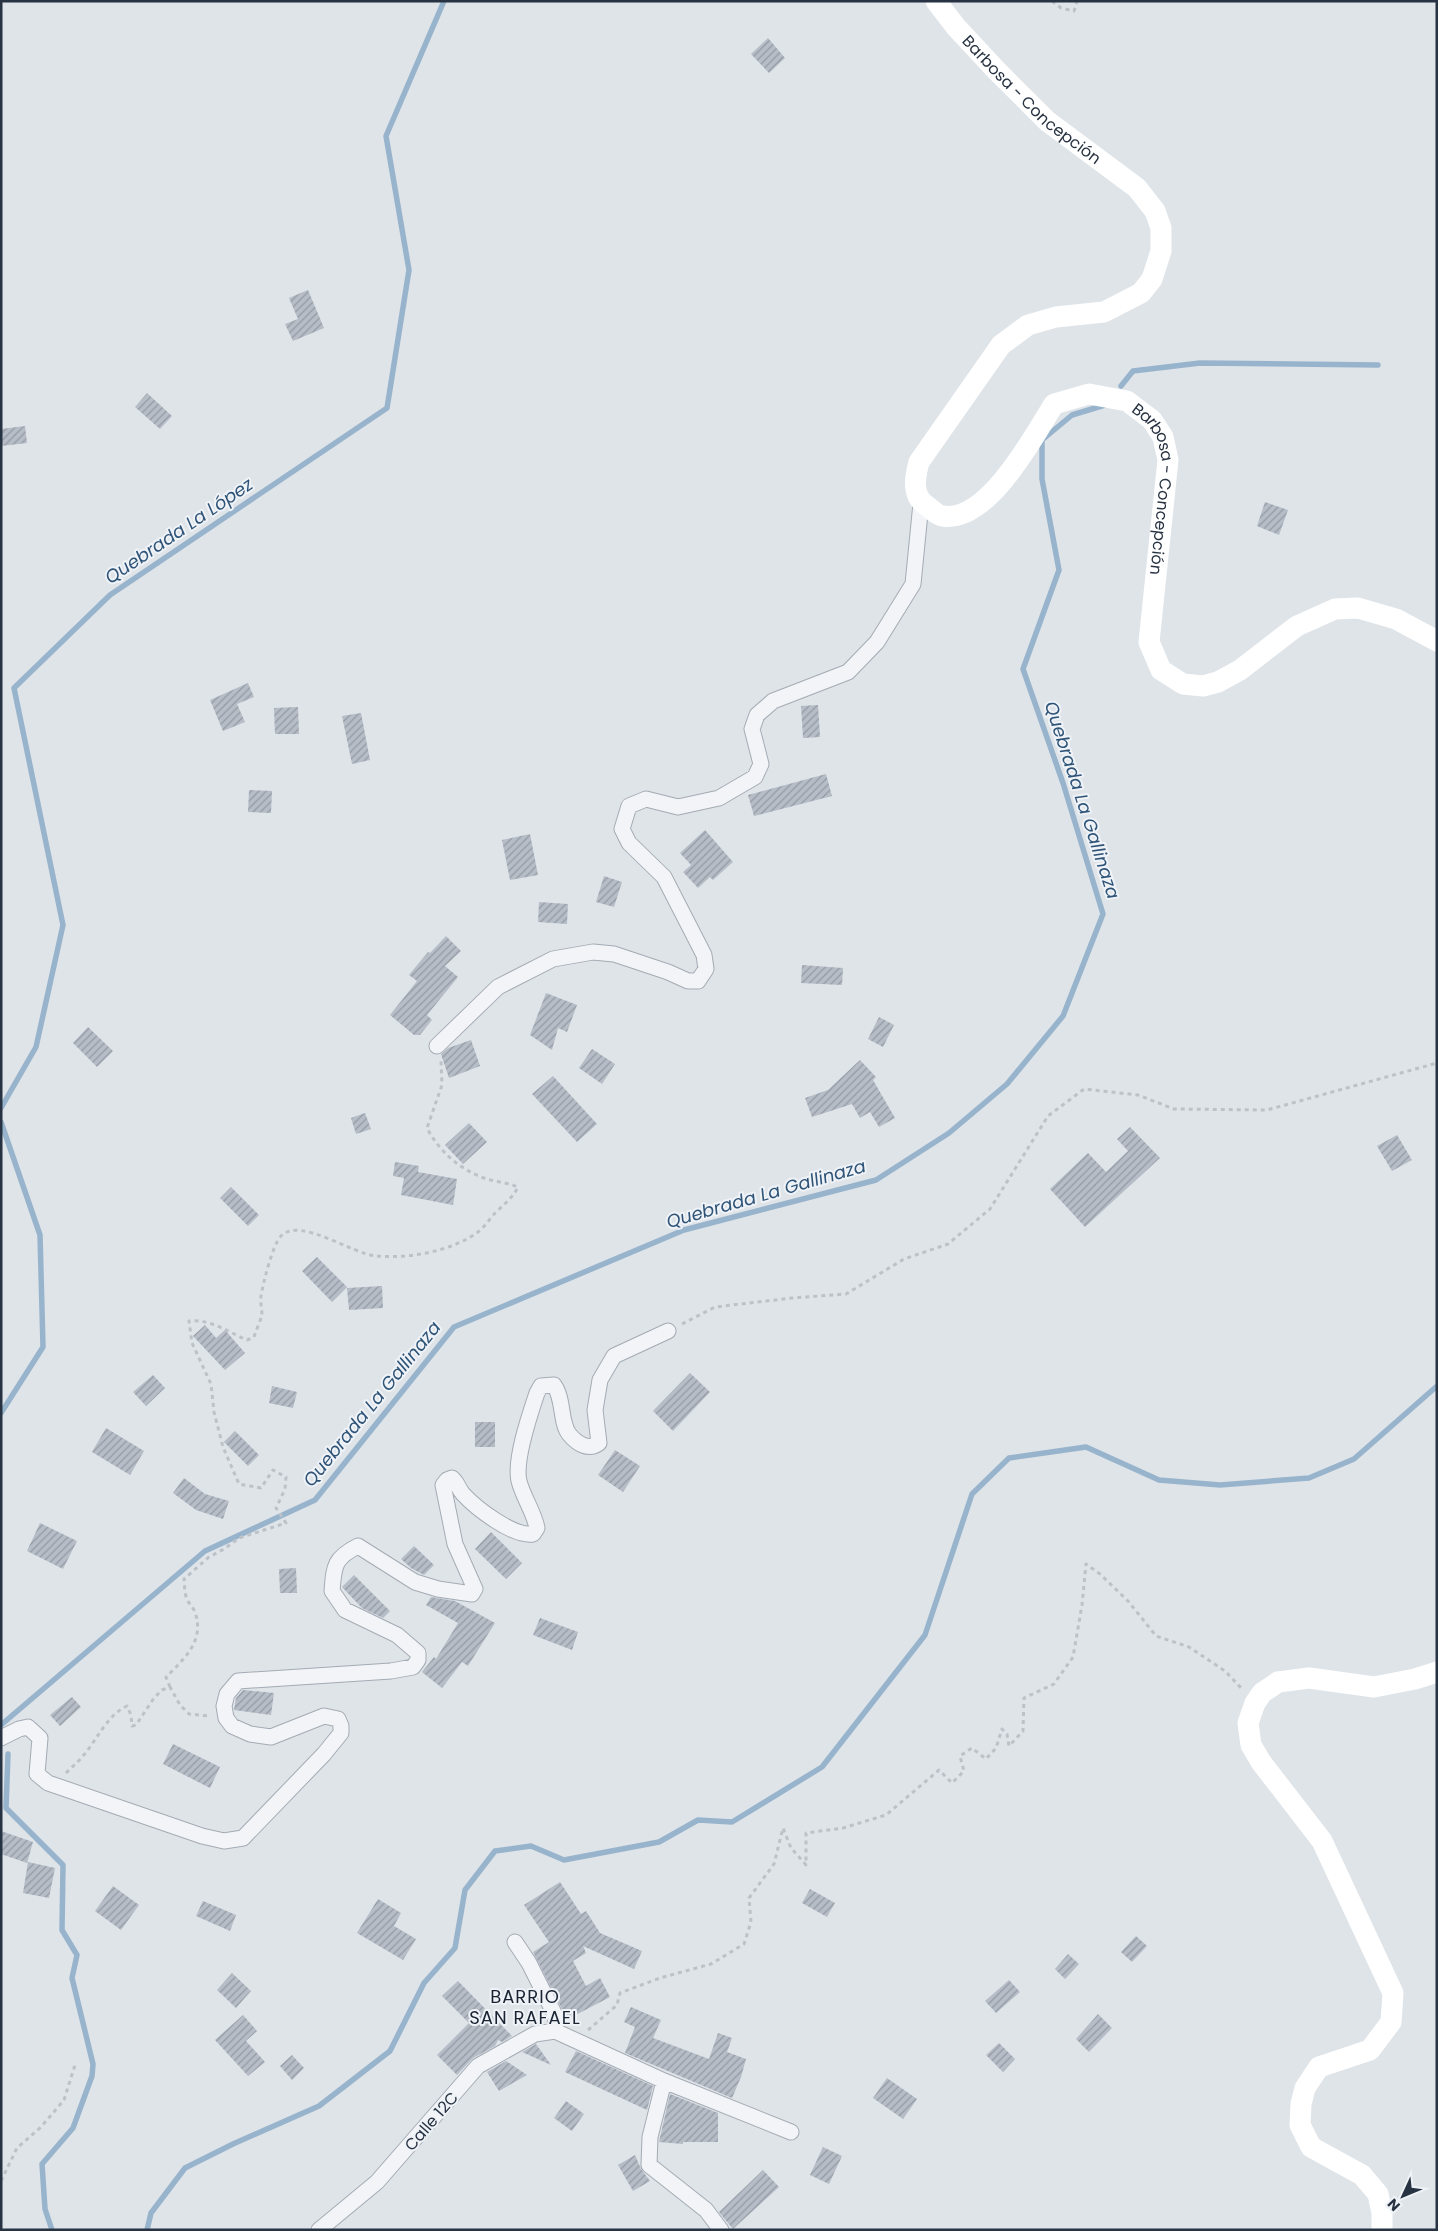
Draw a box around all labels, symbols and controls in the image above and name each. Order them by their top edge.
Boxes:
street label: Barbosa - Concepción [957,30,1106,170]
street label: Barbosa - Concepción [1127,398,1179,576]
water label: Quebrada La López [100,471,258,590]
water label: Quebrada La Gallinaza [1039,698,1126,902]
water label: Quebrada La Gallinaza [663,1153,869,1234]
water label: Quebrada La Gallinaza [297,1316,446,1492]
district label: BARRIO SAN RAFAEL [469,1984,581,2030]
street label: Calle 12C [399,2087,464,2156]
north arrow [1378,2171,1428,2221]
text: N [1383,2194,1404,2216]

